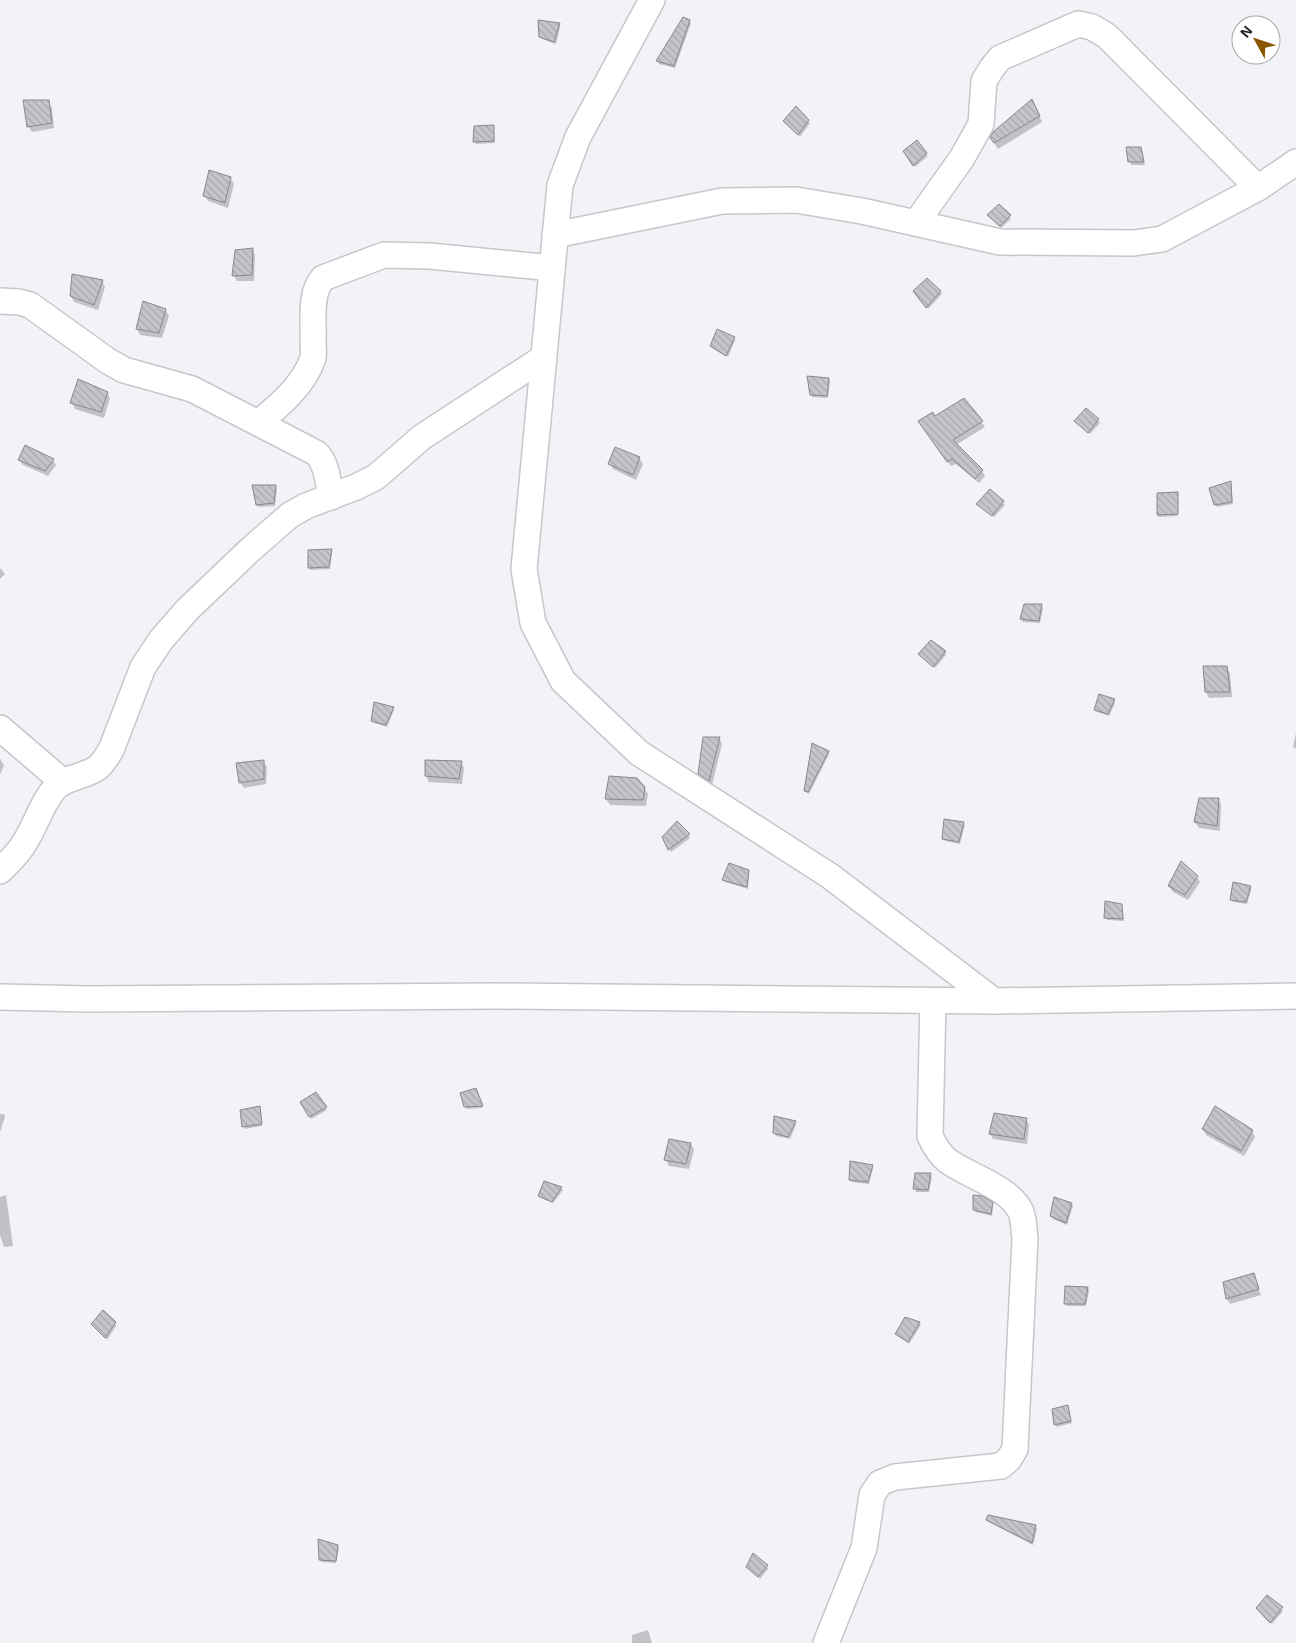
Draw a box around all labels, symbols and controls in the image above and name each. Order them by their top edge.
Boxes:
north arrow [1231,15,1281,65]
text: N [1236,22,1255,41]

